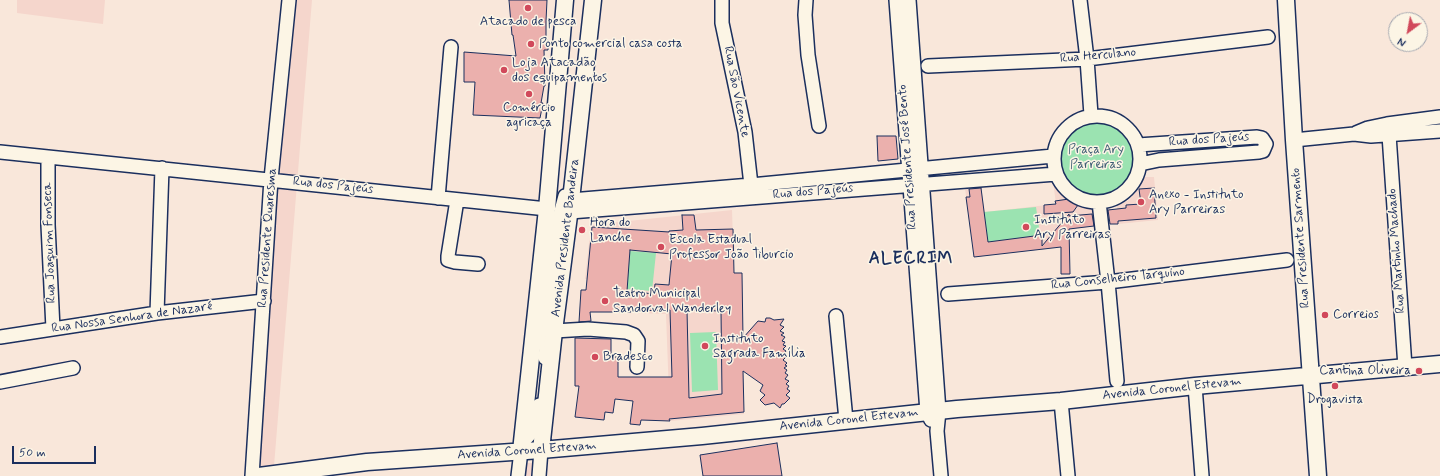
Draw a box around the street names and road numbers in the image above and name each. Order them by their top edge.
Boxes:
street label: Rua São Vicente [719,45,753,139]
street label: Rua Herculano [1059,45,1137,67]
street label: Rua Presidente José Bento [895,84,921,230]
street label: Rua dos Pajeús [1168,129,1250,151]
street label: Avenida Presidente Bandeira [549,158,583,318]
street label: Rua Presidente Sarmento [1288,167,1314,309]
street label: Rua Presidente Quaresma [255,168,281,308]
street label: Rua dos Pajeús [292,174,374,198]
street label: Rua dos Pajeús [772,181,854,203]
street label: Rua Joaquim Fonseca [40,182,60,304]
street label: Rua Martinho Machado [1385,188,1409,314]
street label: Rua Conselheiro Tarquino [1050,264,1186,294]
street label: Rua Nossa Senhora de Nazaré [51,299,213,337]
street label: Avenida Coronel Estevam [1102,374,1242,404]
street label: Avenida Coronel Estevam [779,405,919,435]
street label: Avenida Coronel Estevam [457,438,597,464]

